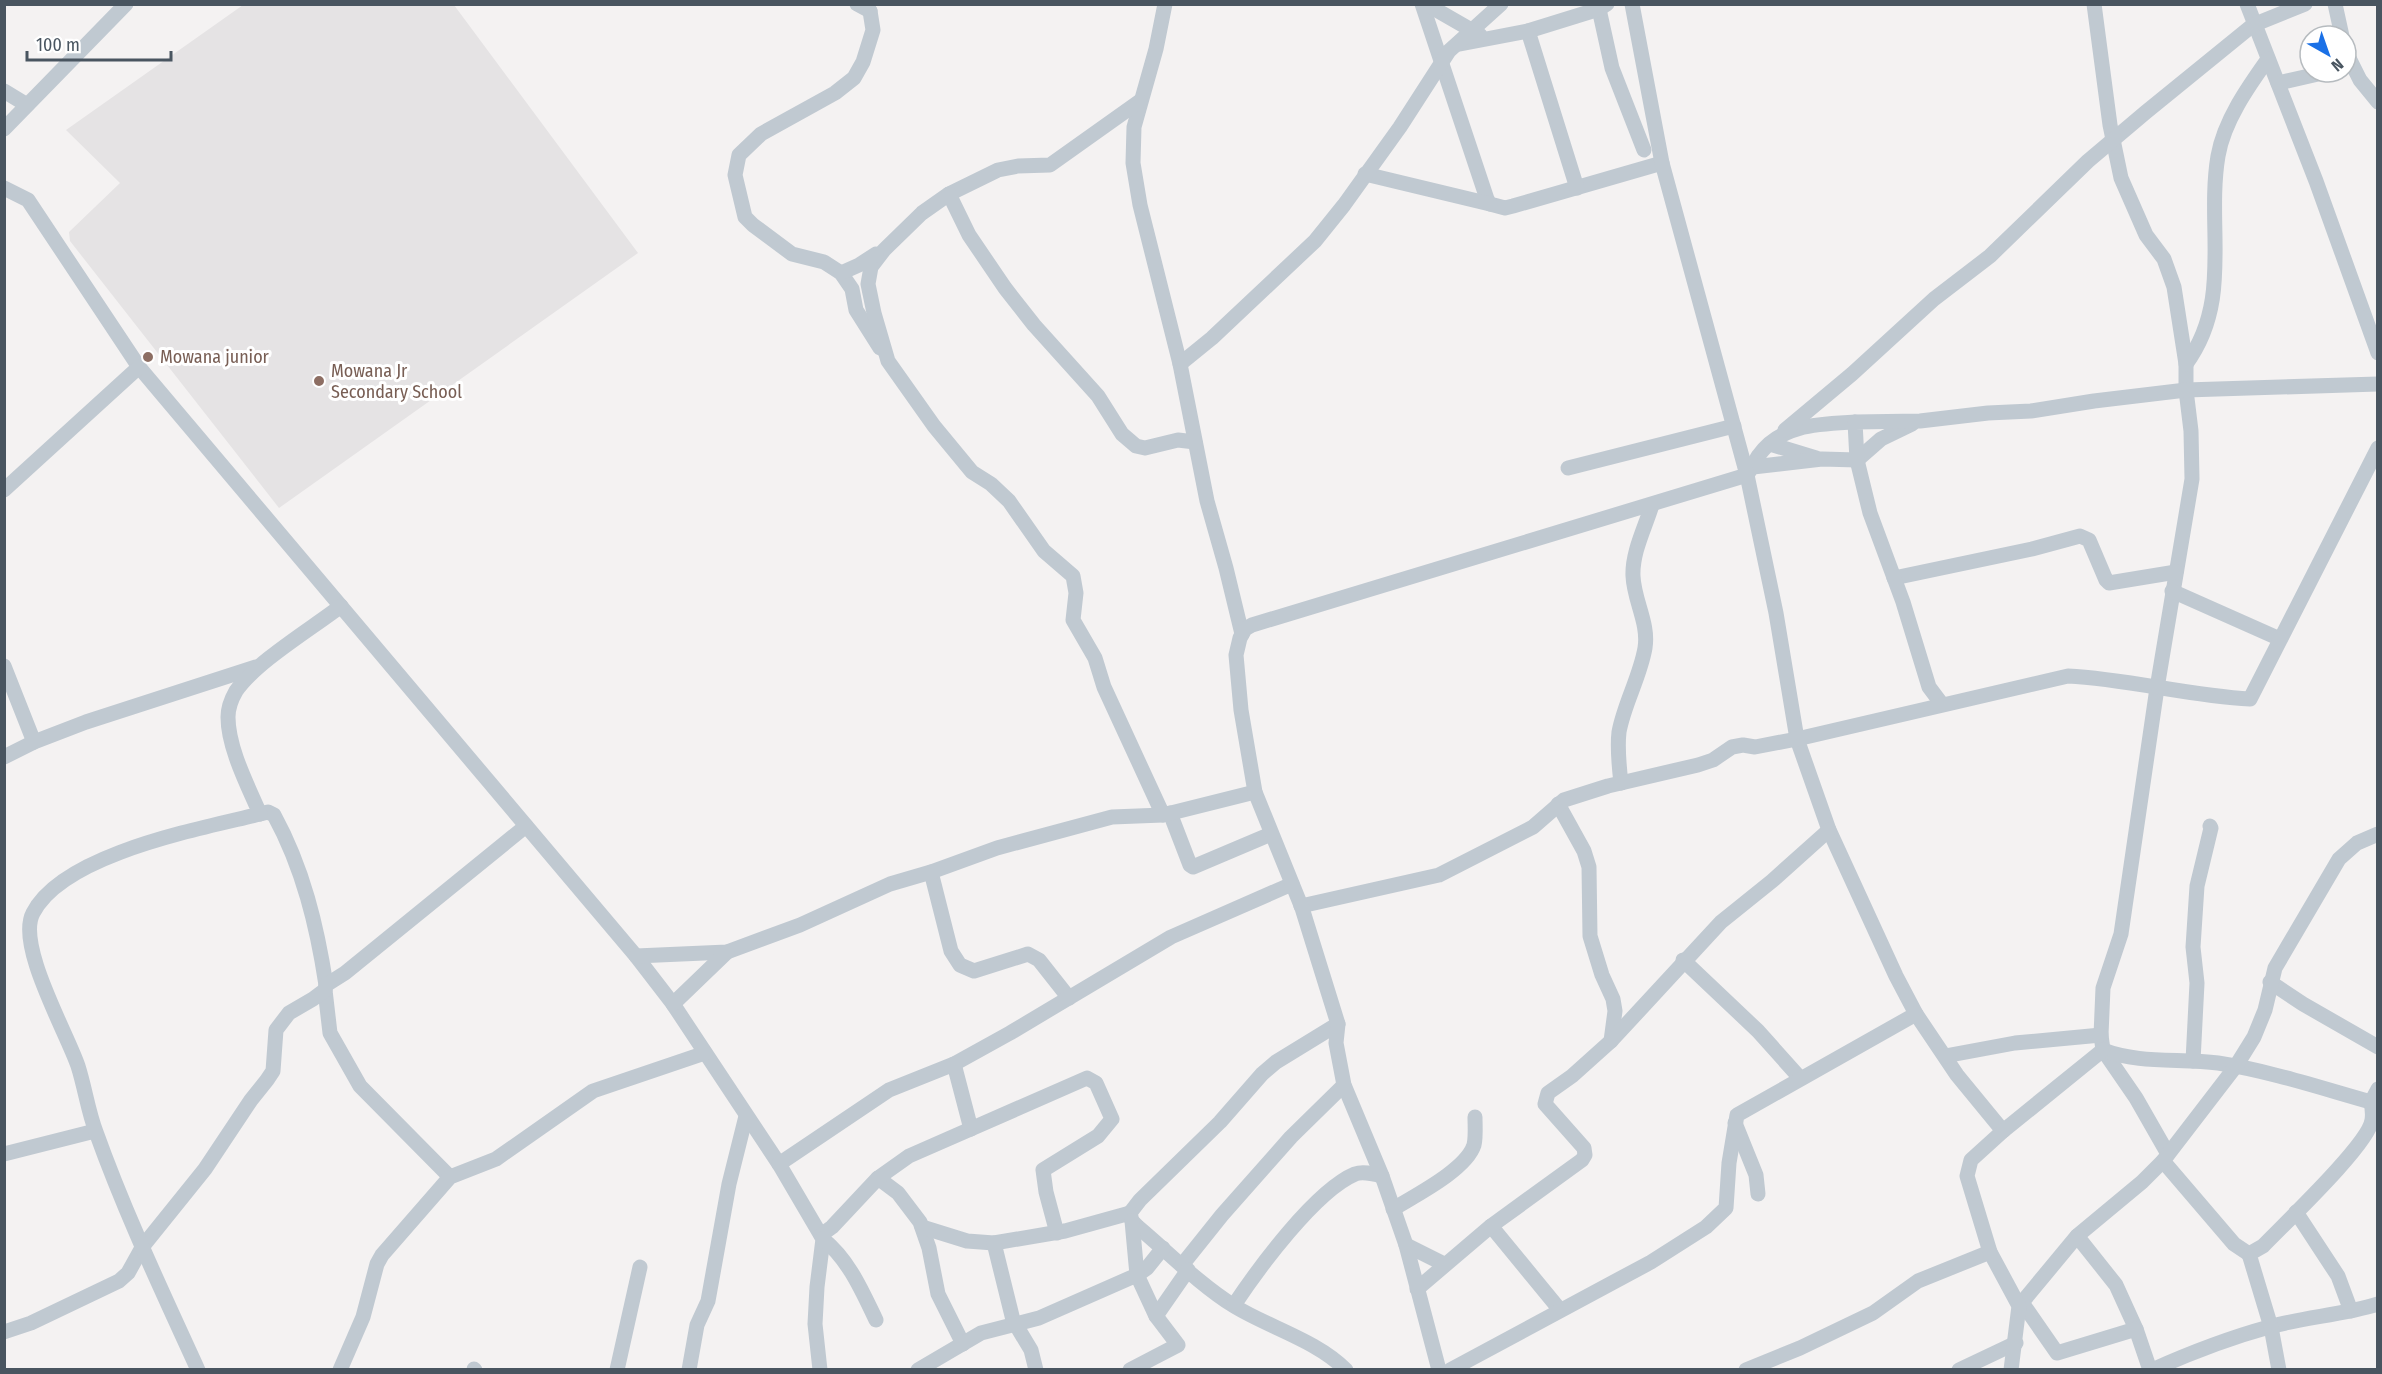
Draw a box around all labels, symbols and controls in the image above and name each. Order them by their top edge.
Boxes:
scale bar [27,24,171,62]
north arrow [2298,24,2358,84]
text: 100 m [36,34,80,56]
text: N [2328,55,2347,75]
place label: Mowana junior [160,346,270,368]
marker: Mowana junior [141,350,155,364]
place label: Mowana Jr Secondary School [331,360,462,403]
marker: Mowana Jr Secondary School [312,374,326,388]

